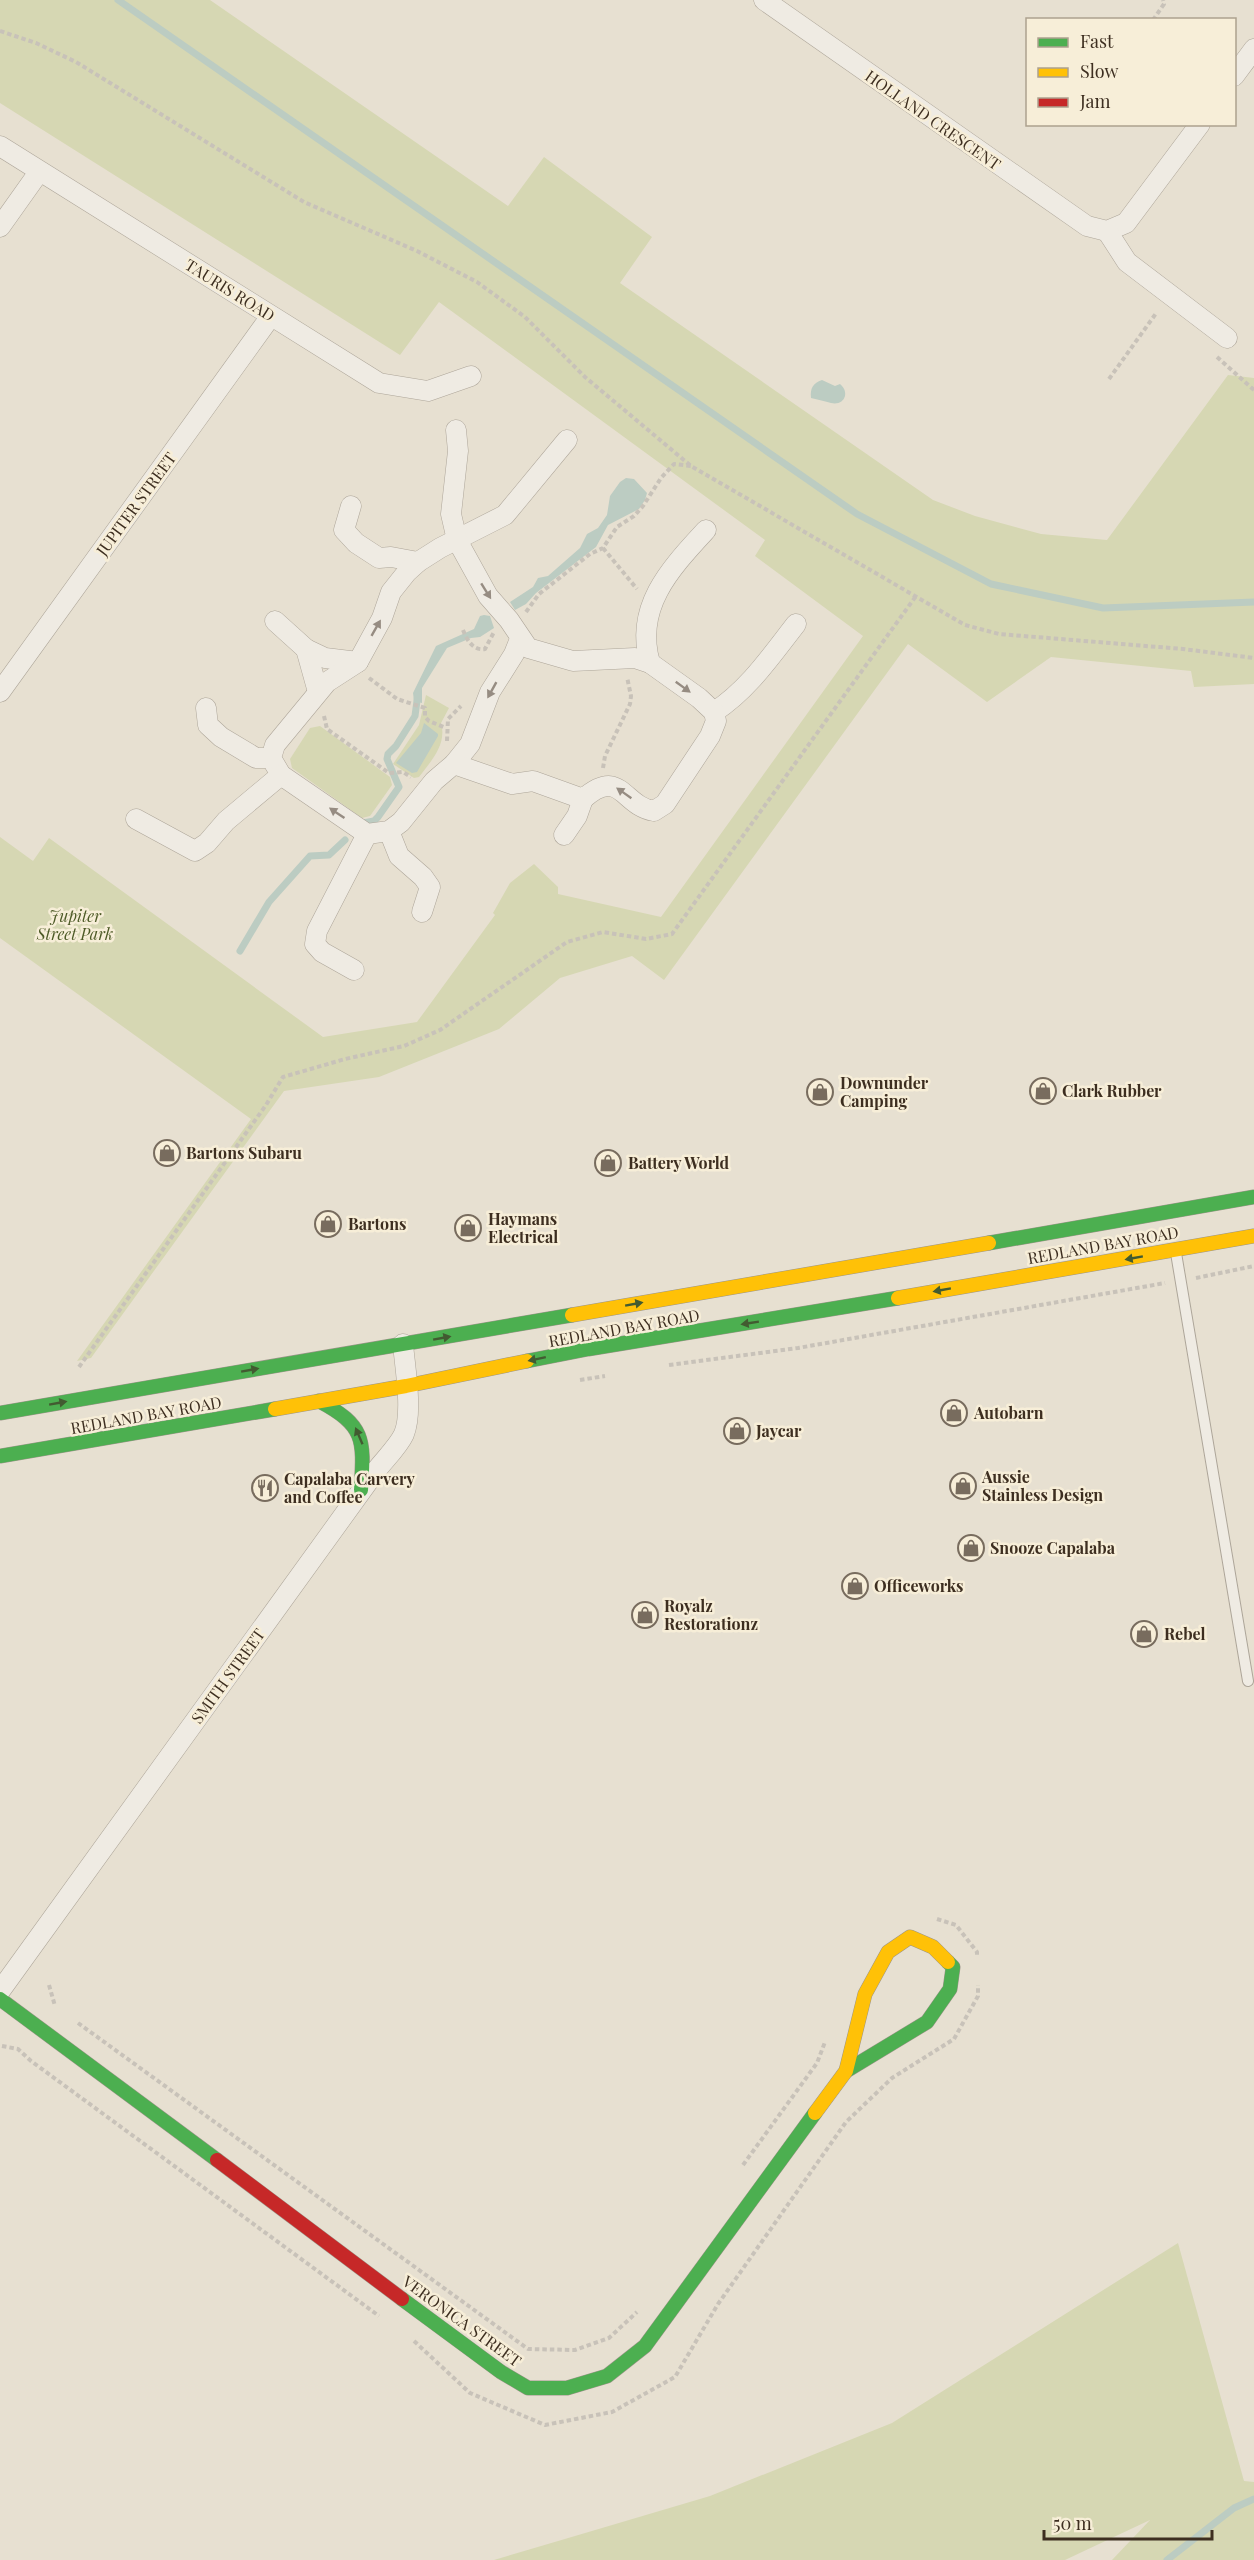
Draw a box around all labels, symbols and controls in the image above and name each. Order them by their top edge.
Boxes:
legend [1026,18,1236,126]
text: Fast [1080,29,1114,53]
text: Slow [1080,59,1118,83]
street label: HOLLAND CRESCENT [861,65,1005,174]
text: Jam [1079,89,1110,113]
street label: TAURIS ROAD [181,254,279,325]
street label: JUPITER STREET [90,448,180,560]
one-way arrow [480,583,491,599]
one-way arrow [371,619,381,636]
one-way arrow [675,681,691,693]
one-way arrow [487,682,497,699]
one-way arrow [616,788,633,799]
one-way arrow [329,807,345,819]
park label: Jupiter Street Park [36,905,113,944]
place label: Downunder Camping [840,1072,929,1111]
shop icon: Clark Rubber [1028,1076,1058,1106]
shop icon: Downunder Camping [805,1077,835,1107]
place label: Clark Rubber [1062,1080,1162,1101]
shop icon: Bartons Subaru [152,1138,182,1168]
place label: Bartons Subaru [186,1142,302,1163]
shop icon: Battery World [593,1148,623,1178]
place label: Battery World [628,1152,730,1173]
place label: Haymans Electrical [488,1208,558,1247]
shop icon: Bartons [313,1209,343,1239]
place label: Bartons [348,1213,406,1234]
shop icon: Haymans Electrical [453,1213,483,1243]
street label: REDLAND BAY ROAD [1026,1221,1180,1268]
one-way arrow [1125,1253,1144,1262]
one-way arrow [932,1286,951,1295]
one-way arrow [625,1300,644,1309]
street label: REDLAND BAY ROAD [547,1304,701,1351]
one-way arrow [740,1319,759,1328]
one-way arrow [433,1333,452,1342]
one-way arrow [528,1355,546,1365]
one-way arrow [241,1366,260,1375]
street label: REDLAND BAY ROAD [69,1391,223,1438]
one-way arrow [48,1398,67,1407]
shop icon: Autobarn [939,1398,969,1428]
place label: Autobarn [973,1402,1044,1423]
shop icon: Jaycar [722,1416,752,1446]
place label: Jaycar [755,1420,802,1441]
one-way arrow [354,1427,364,1445]
place label: Aussie Stainless Design [981,1466,1103,1505]
place label: Capalaba Carvery and Coffee [284,1468,415,1507]
shop icon: Aussie Stainless Design [948,1471,978,1501]
restaurant icon: Capalaba Carvery and Coffee [250,1473,280,1503]
shop icon: Snooze Capalaba [956,1533,986,1563]
place label: Snooze Capalaba [990,1537,1116,1558]
shop icon: Officeworks [840,1571,870,1601]
place label: Officeworks [874,1575,964,1596]
place label: Royalz Restorationz [664,1595,758,1634]
shop icon: Royalz Restorationz [630,1600,660,1630]
shop icon: Rebel [1129,1619,1159,1649]
place label: Rebel [1164,1623,1206,1644]
street label: SMITH STREET [186,1624,269,1727]
street label: VERONICA STREET [398,2270,526,2371]
scale bar [1044,2503,1212,2541]
text: 50 m [1053,2511,1092,2535]

